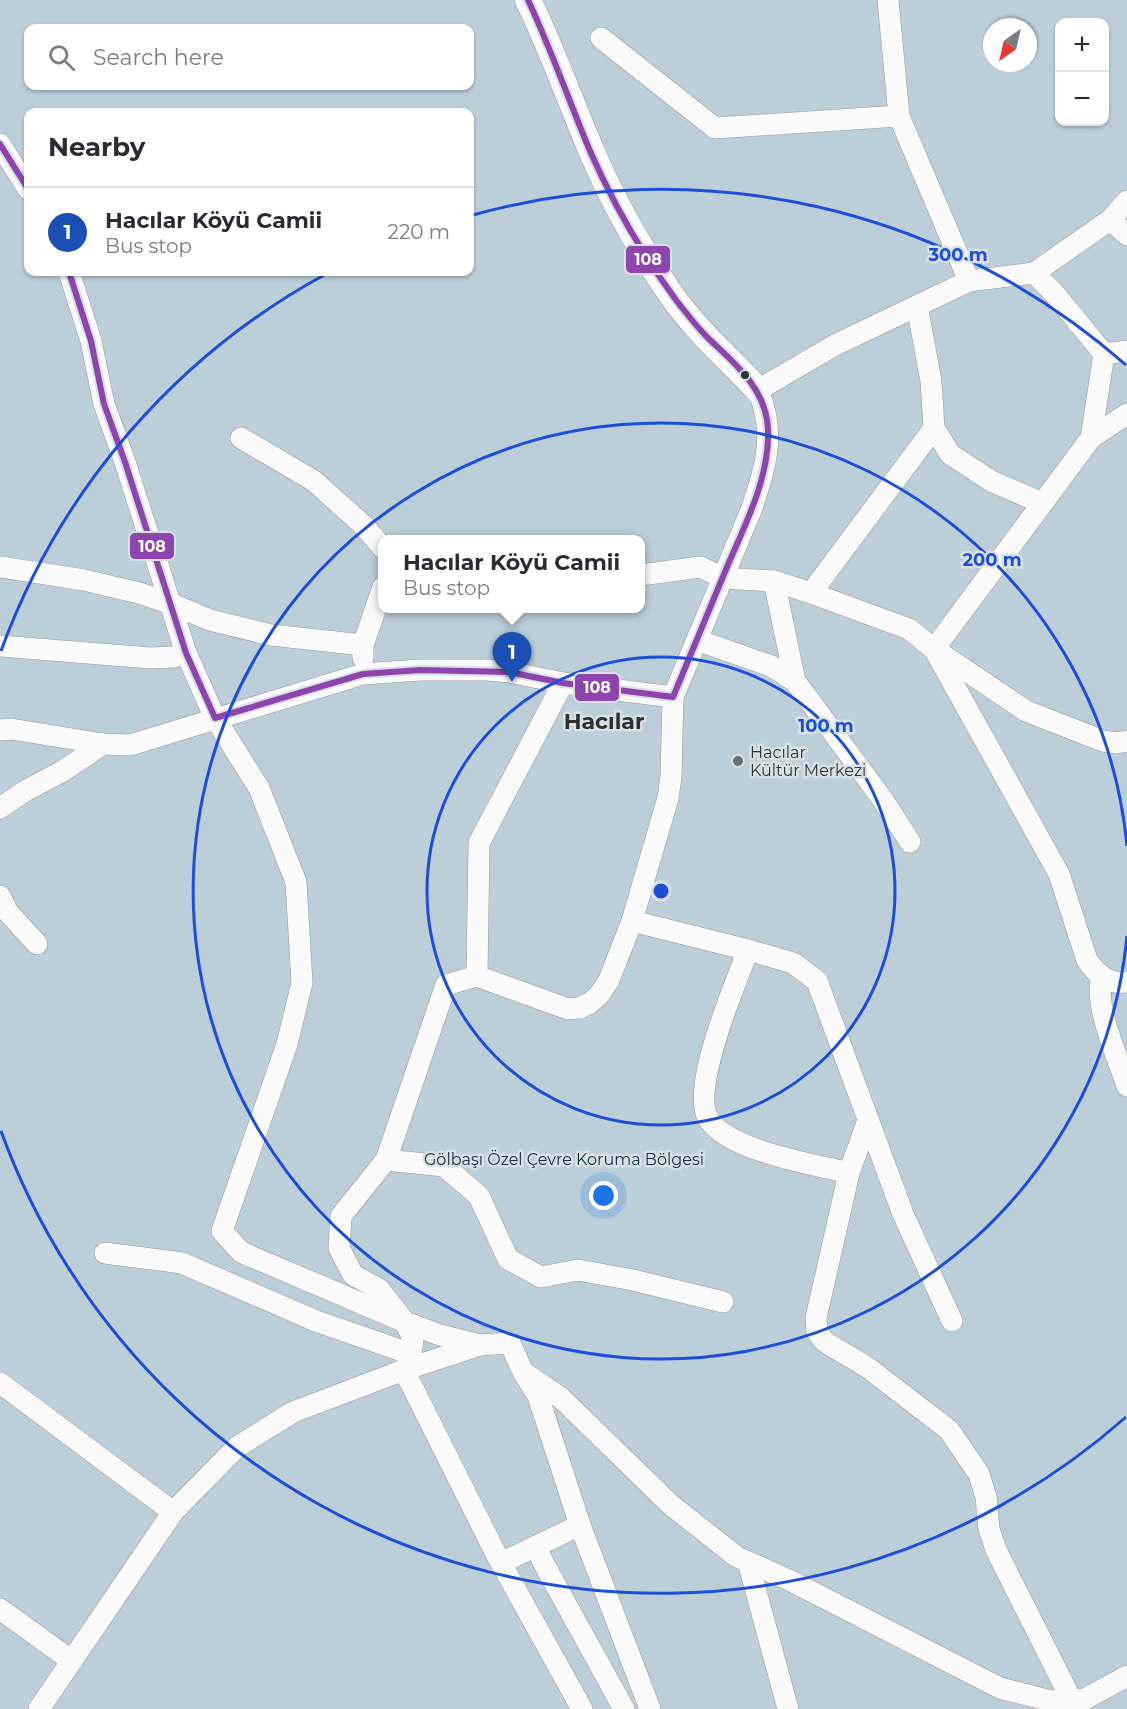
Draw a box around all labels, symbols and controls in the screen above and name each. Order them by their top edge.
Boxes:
north arrow [983,18,1037,72]
map controls [1055,18,1109,126]
button: + [1055,18,1109,72]
search box [24,24,474,90]
icon: search [45,41,78,74]
text: Search here [93,44,224,71]
button: − [1055,72,1109,126]
text: Nearby [48,131,145,163]
text: Hacılar Köyü Camii [105,207,322,234]
text: 1 [64,220,71,244]
text: 220 m [388,220,450,244]
text: Bus stop [105,234,192,258]
text: 300 m [927,244,988,266]
line badge: 108 [625,245,671,274]
text: 108 [634,250,662,269]
unlabelled marker [739,369,751,381]
line badge: 108 [129,532,175,560]
popup [378,535,645,613]
text: 108 [138,537,166,556]
text: Hacılar Köyü Camii [403,549,620,576]
text: 200 m [962,549,1022,571]
text: Bus stop [403,576,490,600]
pin: 1 [492,632,532,682]
line badge: 108 [574,673,620,702]
text: 108 [583,678,611,697]
district label: Hacılar [564,708,644,735]
text: 100 m [798,715,854,737]
place label: Hacılar Kültür Merkezi [750,743,866,780]
marker: Hacılar Kültür Merkezi [731,754,745,768]
centre of rings [651,881,671,901]
park label: Gölbaşı Özel Çevre Koruma Bölgesi [424,1149,704,1169]
your location [589,1181,618,1210]

